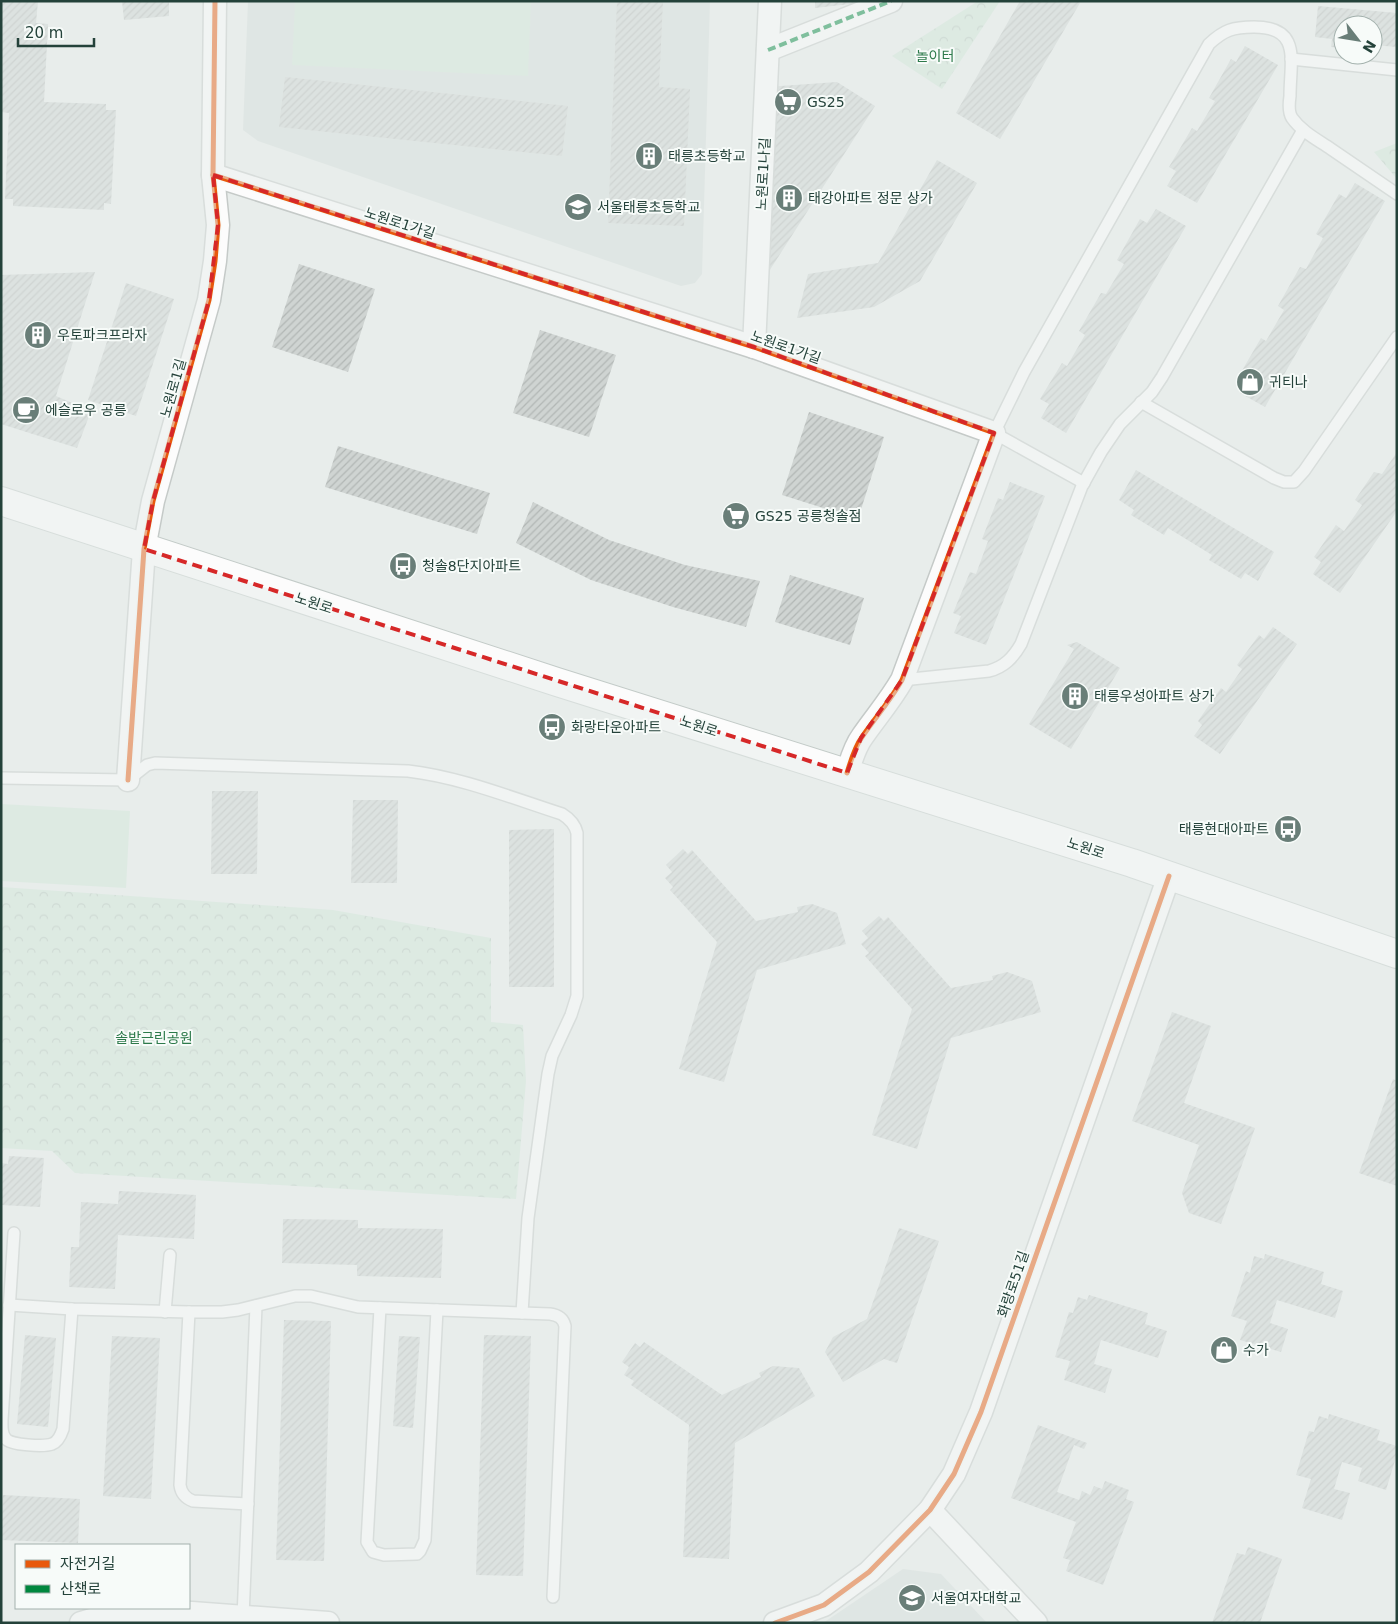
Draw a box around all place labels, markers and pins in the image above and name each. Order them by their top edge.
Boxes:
supermarket icon: GS25 [773,87,803,117]
place label: GS25 [807,94,845,110]
building icon: 태릉초등학교 [634,141,664,171]
place label: 태릉초등학교 [668,148,745,164]
building icon: 태강아파트 정문 상가 [774,183,804,213]
place label: 태강아파트 정문 상가 [808,190,933,206]
school or university icon: 서울태릉초등학교 [563,192,593,222]
place label: 서울태릉초등학교 [597,199,700,215]
building icon: 우토파크프라자 [23,320,53,350]
place label: 우토파크프라자 [57,327,147,343]
shop icon: 귀티나 [1235,367,1265,397]
place label: 귀티나 [1269,374,1308,390]
cafe icon: 에슬로우 공릉 [11,395,41,425]
place label: 에슬로우 공릉 [45,402,127,418]
supermarket icon: GS25 공릉청솔점 [721,501,751,531]
place label: GS25 공릉청솔점 [755,508,861,524]
bus stop icon: 청솔8단지아파트 [388,551,418,581]
place label: 청솔8단지아파트 [422,558,521,574]
building icon: 태릉우성아파트 상가 [1060,681,1090,711]
place label: 태릉우성아파트 상가 [1094,688,1214,704]
bus stop icon: 화랑타운아파트 [537,712,567,742]
place label: 화랑타운아파트 [571,719,661,735]
bus stop icon: 태릉현대아파트 [1273,814,1303,844]
place label: 태릉현대아파트 [1179,821,1269,837]
shop icon: 수가 [1209,1335,1239,1365]
place label: 수가 [1243,1342,1269,1358]
school or university icon: 서울여자대학교 [897,1583,927,1613]
place label: 서울여자대학교 [931,1590,1021,1606]

